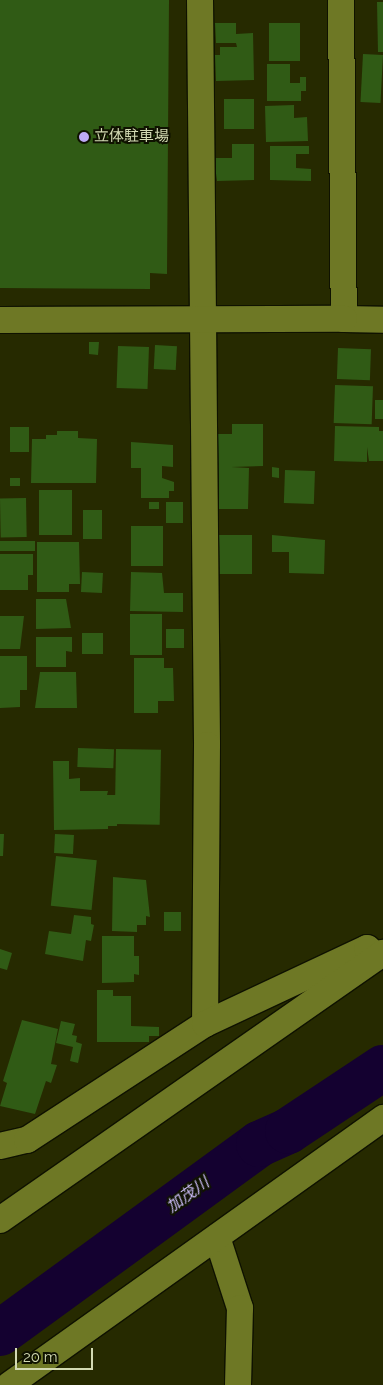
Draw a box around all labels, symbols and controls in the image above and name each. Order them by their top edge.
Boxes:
place label: 立体駐車場 [94,128,169,146]
marker: 立体駐車場 [78,131,90,143]
water label: 加茂川 [163,1173,213,1217]
scale bar [18,1338,95,1370]
text: 20 m [23,1348,58,1366]

